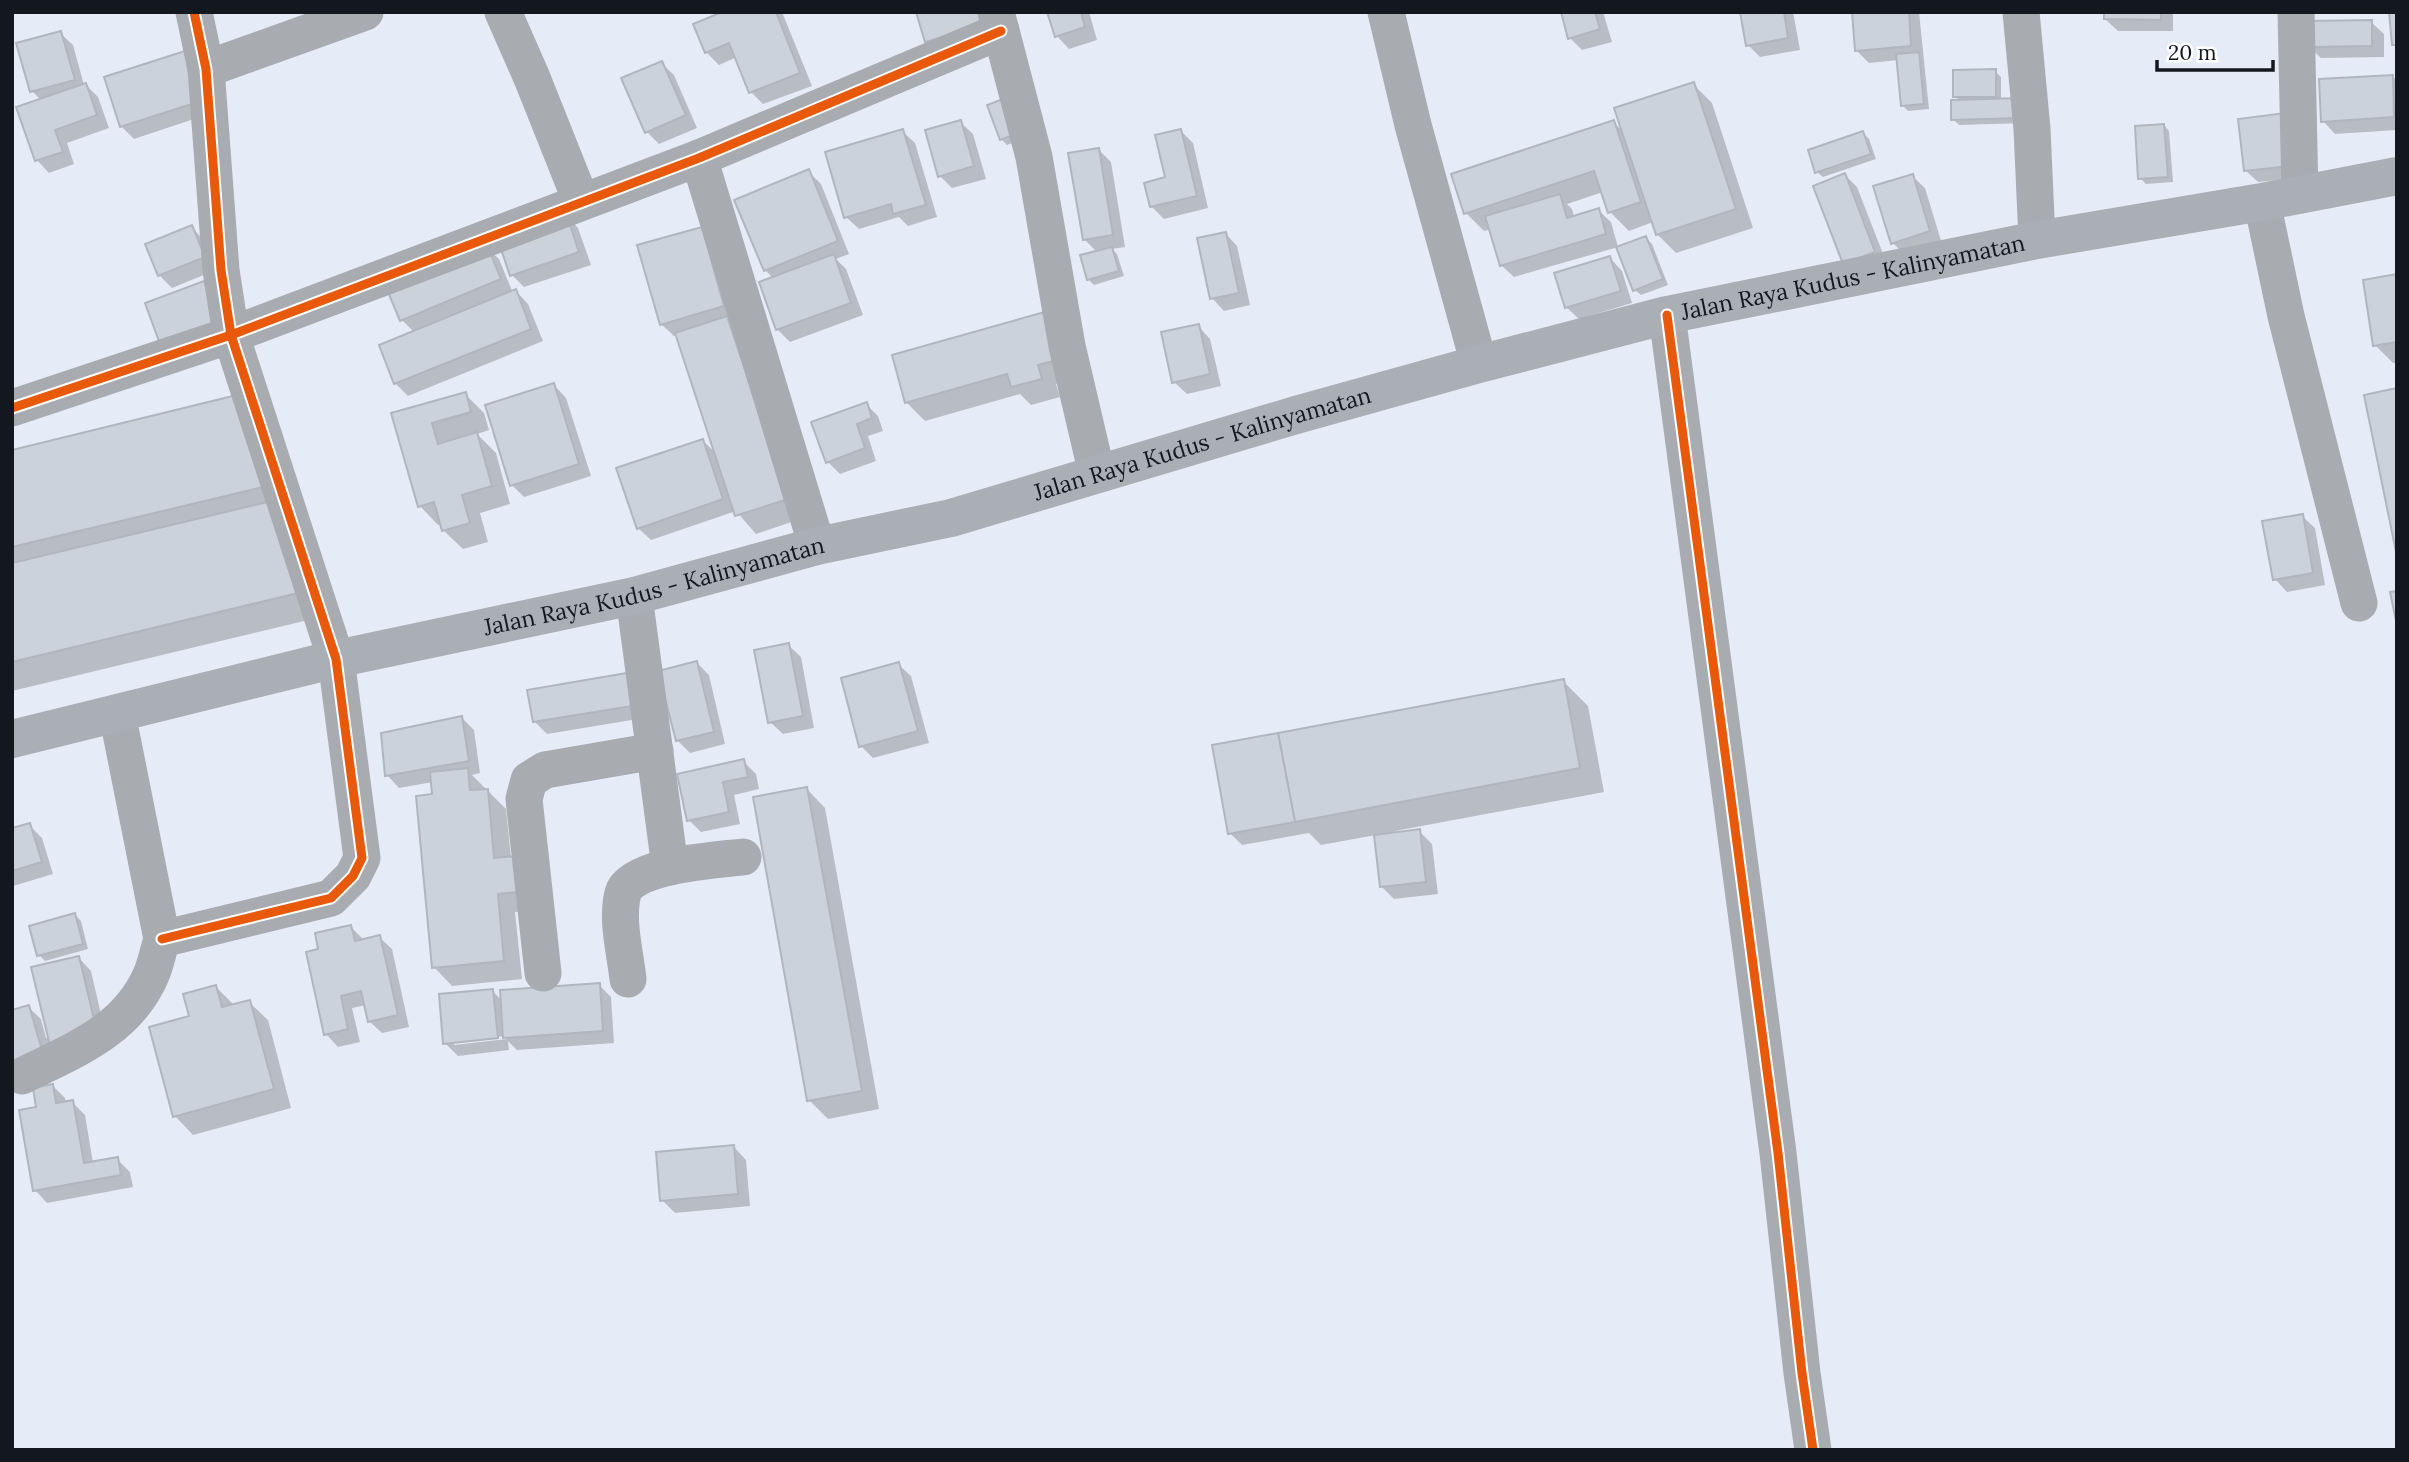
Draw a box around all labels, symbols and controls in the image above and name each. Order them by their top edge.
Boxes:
scale bar [2157,28,2272,72]
text: 20 m [2168,39,2217,66]
street label: Jalan Raya Kudus - Kalinyamatan [1677,228,2028,326]
street label: Jalan Raya Kudus - Kalinyamatan [1029,380,1374,507]
street label: Jalan Raya Kudus - Kalinyamatan [480,530,827,642]

